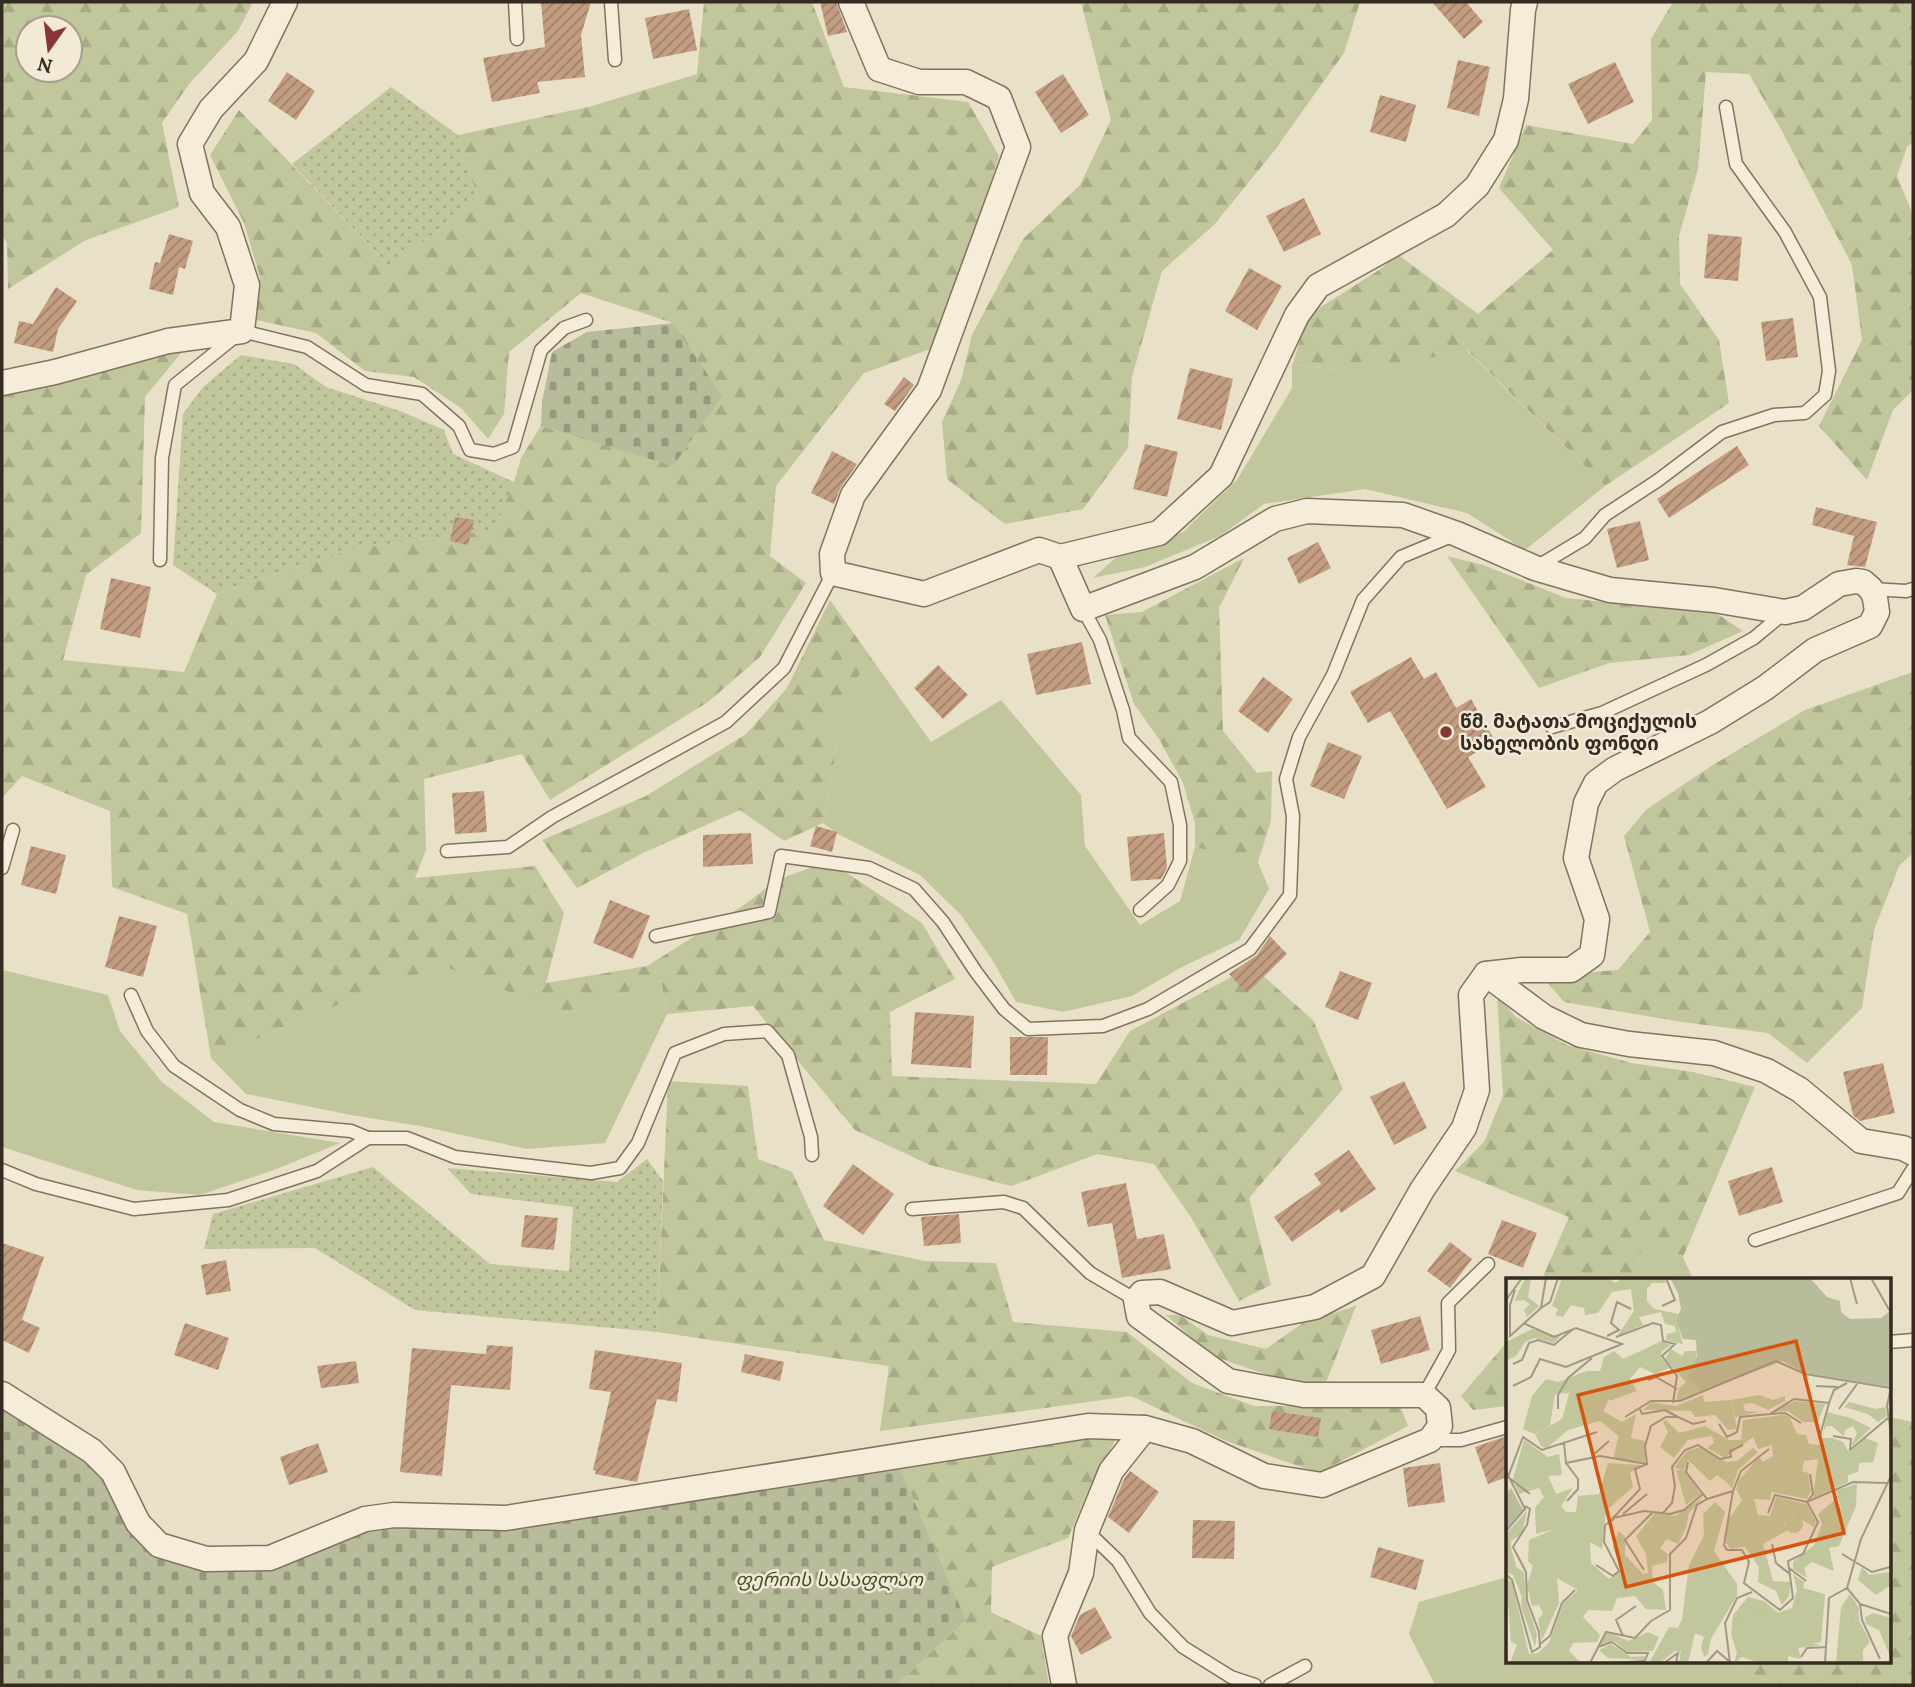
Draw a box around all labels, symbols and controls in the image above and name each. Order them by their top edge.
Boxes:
north arrow [14,14,84,84]
text: N [35,52,55,79]
place label: წმ. მატათა მოციქულის სახელობის ფონდი [1460,709,1697,756]
marker: წმ. მატათა მოციქულის სახელობის ფონდი [1438,724,1454,740]
inset map [1506,1278,1890,1662]
park label: ფერიის სასაფლაო [735,1567,924,1591]

